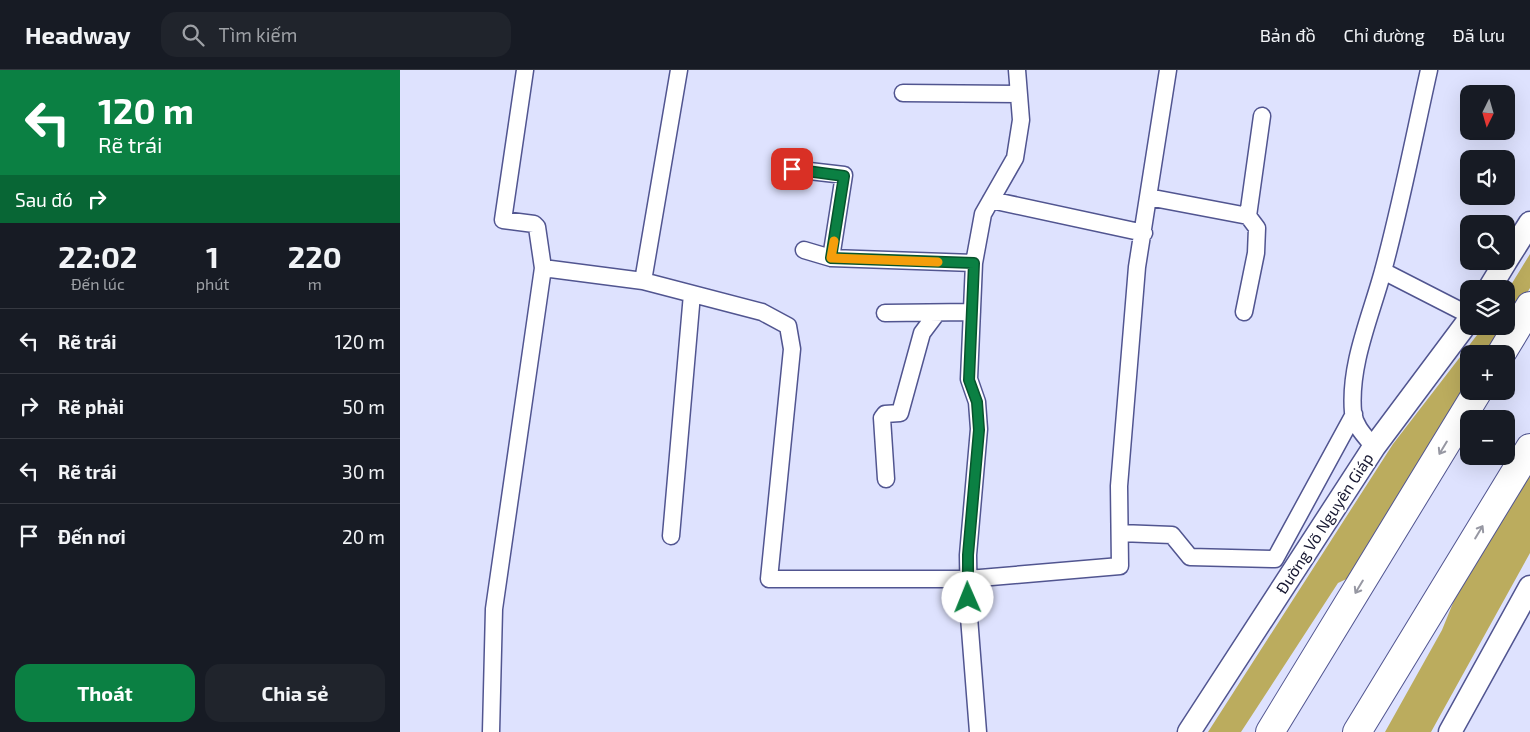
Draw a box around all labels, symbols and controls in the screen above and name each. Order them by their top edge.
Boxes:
search box [161,12,511,57]
text: Headway [25,20,131,49]
icon: search [179,21,207,49]
text: Tìm kiếm [219,23,297,46]
text: Bản đồ [1260,24,1316,46]
text: Chỉ đường [1344,24,1425,46]
text: Đã lưu [1453,24,1505,46]
north arrow [1460,85,1515,140]
map controls [1460,85,1515,465]
text: 120 m [98,89,194,131]
icon: left [15,90,80,155]
text: Rẽ trái [98,131,163,157]
pin [771,148,813,190]
button: sound [1460,150,1515,205]
icon: arrive [778,155,806,183]
icon: right [83,185,111,213]
text: Sau đó [15,188,73,211]
button: search [1460,215,1515,270]
text: 22:02 [58,238,137,274]
text: 1 [206,238,219,274]
text: 220 [288,238,342,274]
text: Đến lúc [71,274,125,293]
text: phút [196,274,229,293]
text: m [308,274,322,293]
button: layers [1460,280,1515,335]
icon: left [15,327,43,355]
text: Rẽ trái [58,330,117,353]
text: 120 m [334,330,385,353]
button: + [1460,345,1515,400]
icon: right [15,392,43,420]
text: Rẽ phải [58,395,124,418]
text: 50 m [342,395,385,418]
button: − [1460,410,1515,465]
one-way arrow [1438,440,1448,454]
street label: Đường Võ Nguyên Giáp [1271,449,1377,597]
icon: left [15,457,43,485]
text: Rẽ trái [58,460,117,483]
text: 30 m [342,460,385,483]
icon: arrive [15,522,43,550]
text: Đến nơi [58,525,126,548]
text: 20 m [342,525,385,548]
one-way arrow [1474,525,1484,539]
position arrow [941,571,993,623]
one-way arrow [1353,579,1363,593]
button: Thoát [15,664,195,722]
button: Chia sẻ [205,664,385,722]

